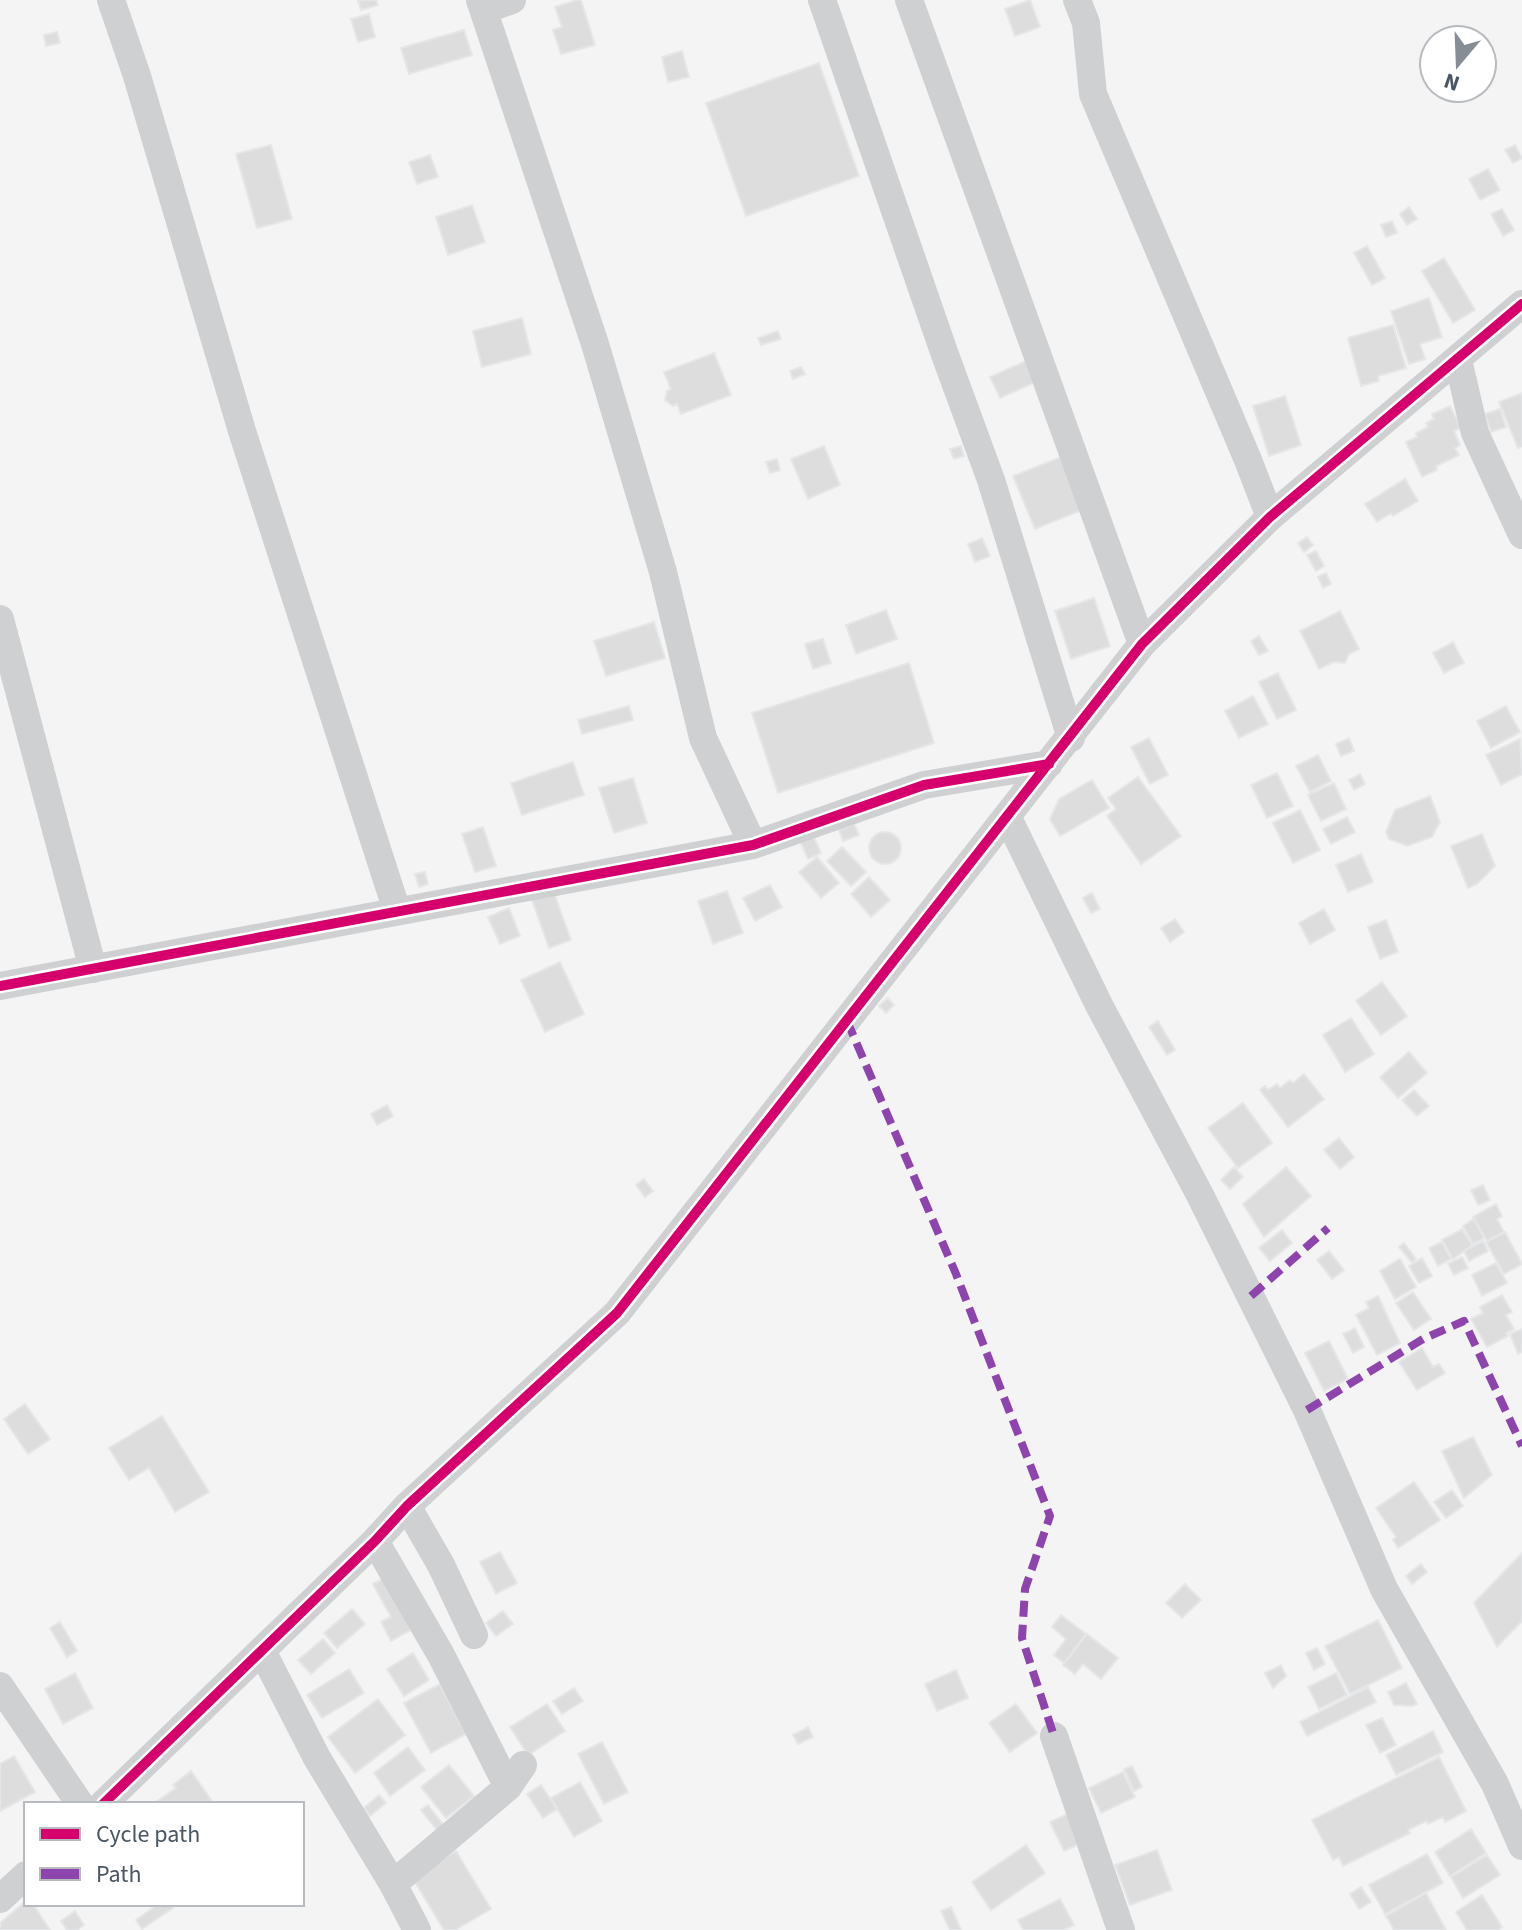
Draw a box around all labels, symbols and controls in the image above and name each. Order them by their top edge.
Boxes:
north arrow [1418,24,1498,104]
text: N [1440,64,1464,99]
legend [24,1802,304,1906]
text: Cycle path [96,1817,200,1852]
text: Path [96,1857,142,1892]

